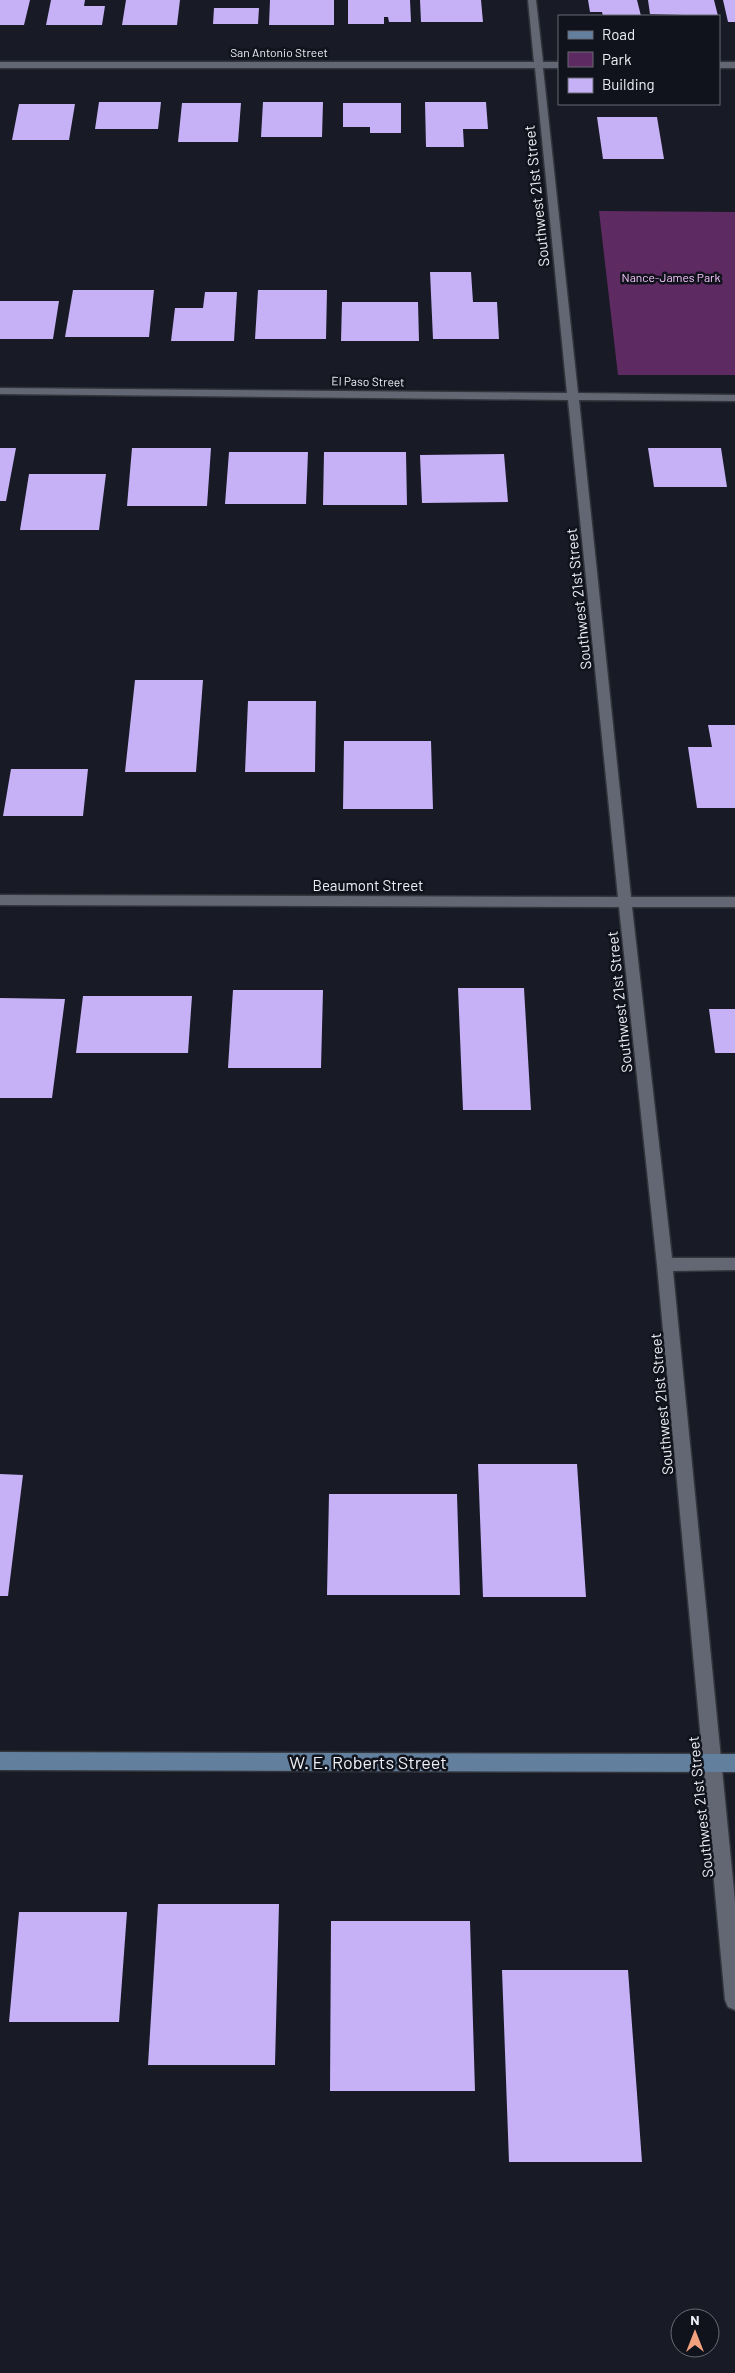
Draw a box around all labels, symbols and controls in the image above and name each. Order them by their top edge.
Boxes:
legend [558,15,720,105]
text: Road [602,25,635,43]
street label: San Antonio Street [230,45,328,59]
text: Park [602,50,632,68]
text: Building [602,75,655,93]
street label: Southwest 21st Street [520,124,552,268]
park label: Nance-James Park [622,270,720,284]
street label: El Paso Street [331,373,405,389]
street label: Southwest 21st Street [562,527,594,671]
street label: Beaumont Street [312,876,424,894]
street label: Southwest 21st Street [603,930,635,1074]
street label: Southwest 21st Street [646,1332,676,1476]
street label: Southwest 21st Street [684,1735,716,1879]
street label: W. E. Roberts Street [289,1751,447,1773]
north arrow [670,2308,720,2358]
text: N [690,2311,700,2328]

